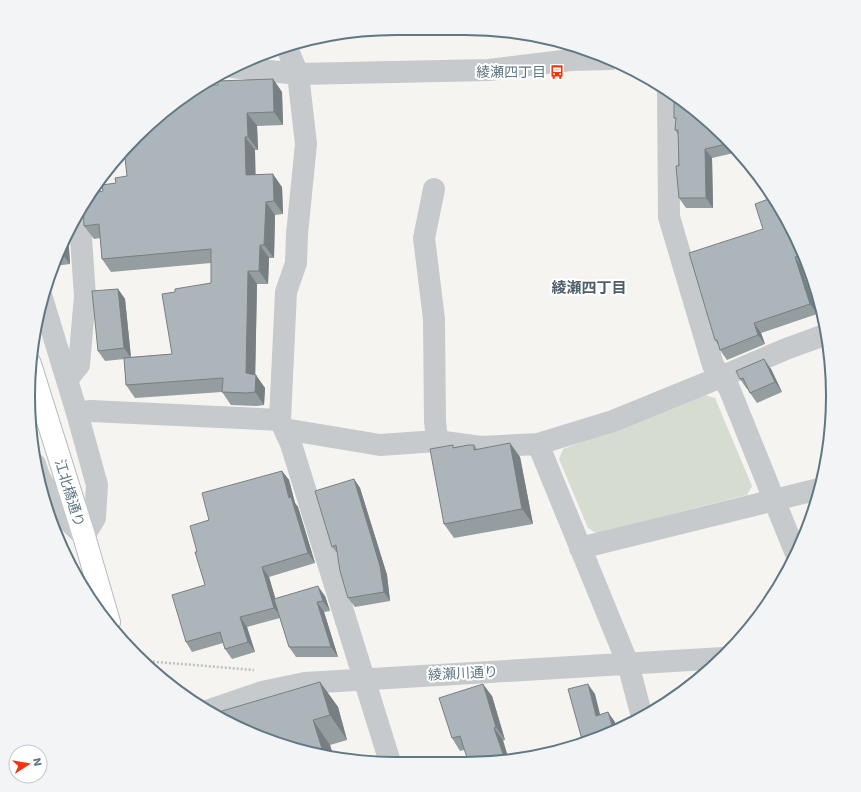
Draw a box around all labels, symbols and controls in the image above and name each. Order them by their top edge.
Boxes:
place label: 綾瀬四丁目 [476,64,546,80]
bus stop icon: 綾瀬四丁目 [549,64,565,80]
district label: 綾瀬四丁目 [551,279,627,297]
street label: 江北橋通り [52,457,88,529]
street label: 綾瀬川通り [428,663,498,683]
north arrow [8,744,48,784]
text: N [30,757,44,767]

